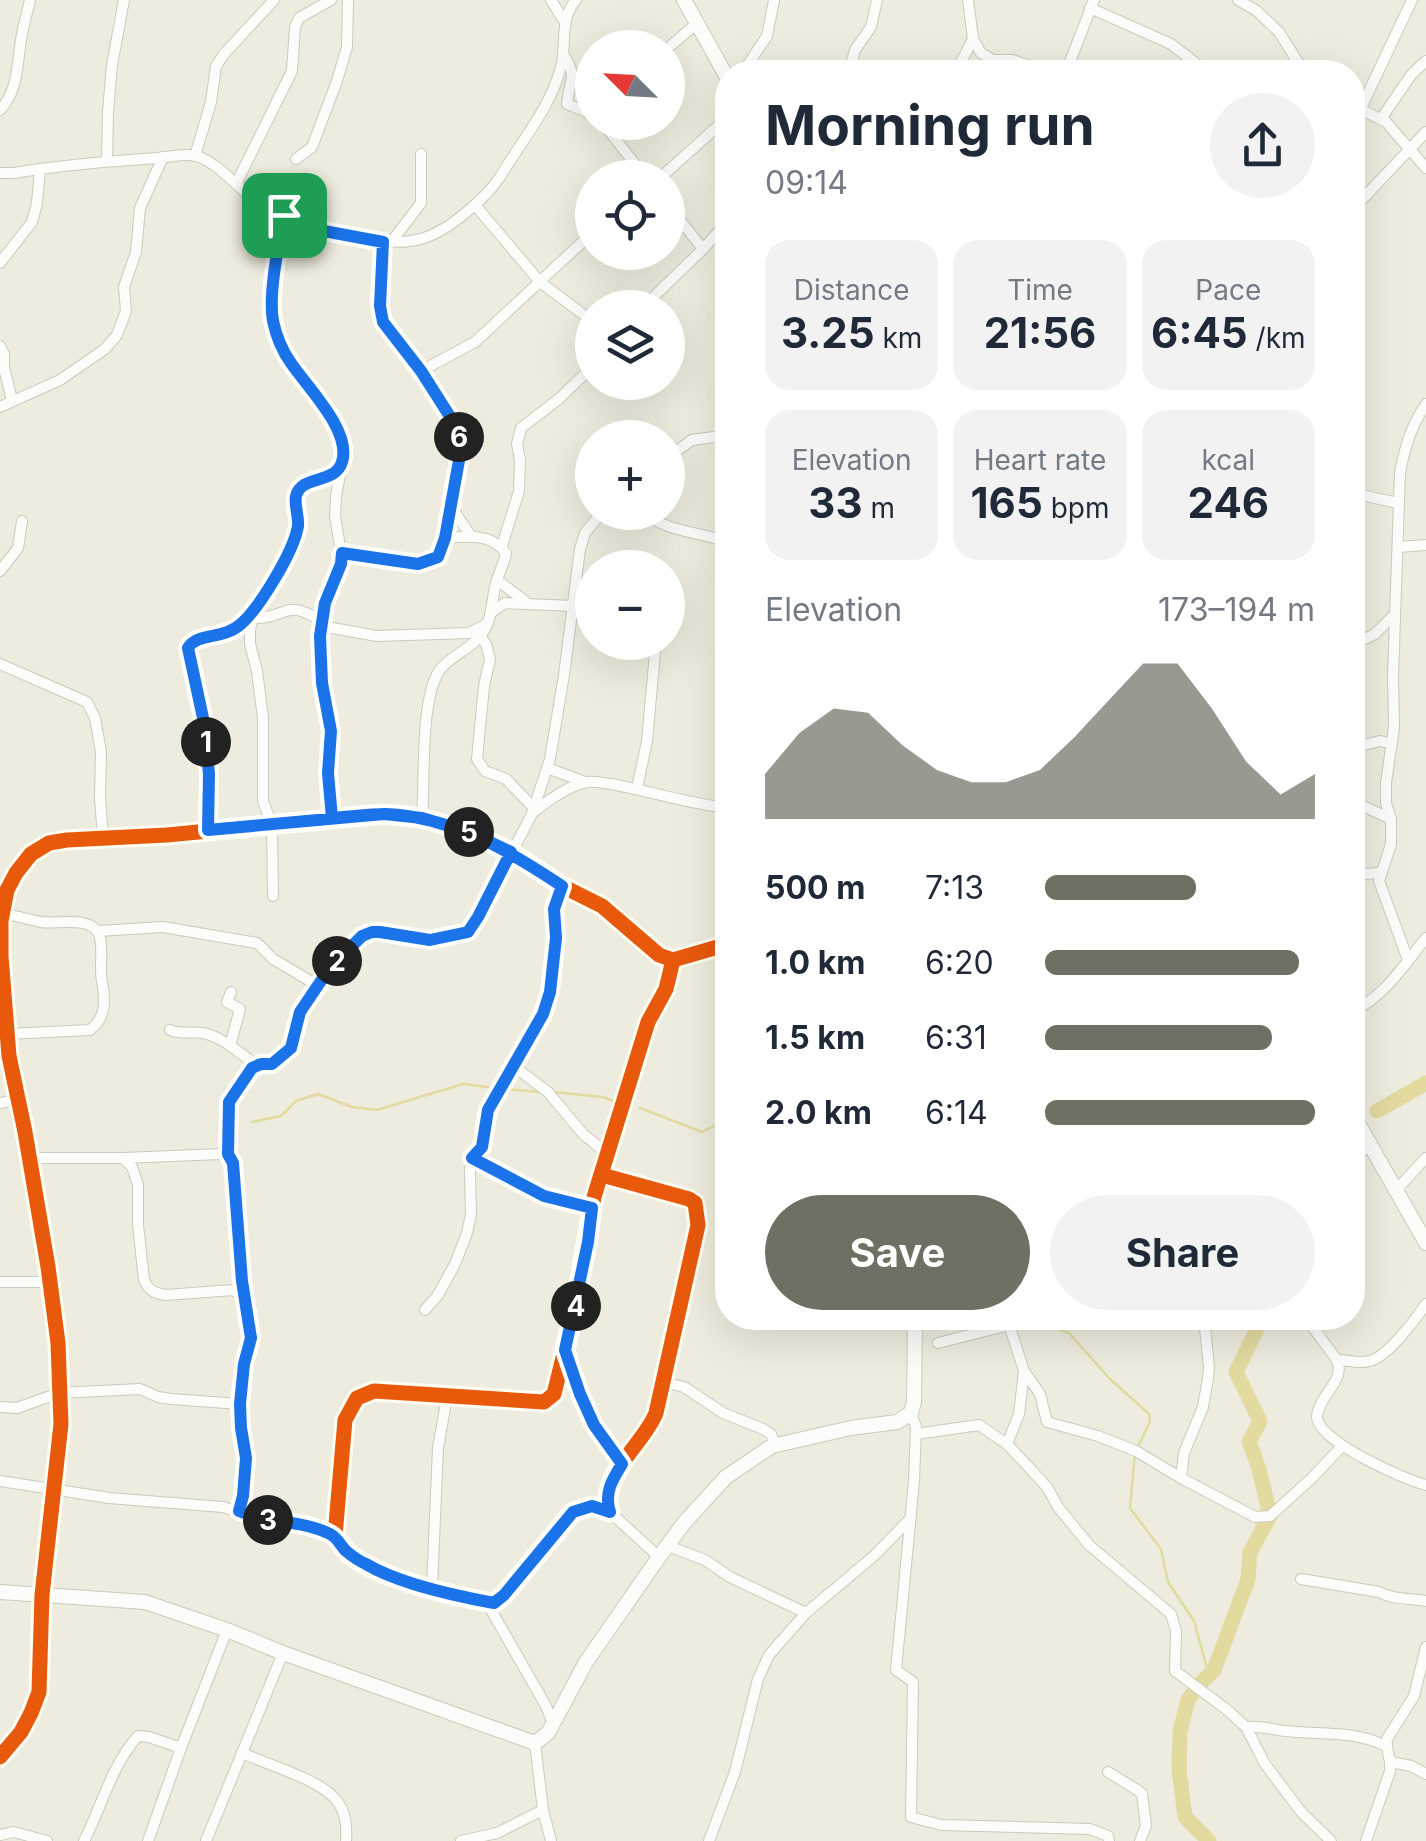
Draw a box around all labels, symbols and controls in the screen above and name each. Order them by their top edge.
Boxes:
north arrow [575,30,685,140]
map controls [575,30,685,660]
text: Morning run [765,92,1095,158]
button: share [1210,93,1315,198]
button: locate [575,160,685,270]
text: 09:14 [765,163,848,202]
pin [242,173,327,258]
icon: arrive [257,188,312,243]
text: Distance [794,273,909,307]
text: Time [1007,273,1073,307]
text: Pace [1195,273,1261,307]
button: layers [575,290,685,400]
text: 3.25 [781,307,875,358]
text: 21:56 [984,307,1096,358]
text: 6:45 [1151,307,1248,358]
text: km [875,321,922,355]
text: /km [1248,321,1306,355]
pin: 6 [434,412,484,462]
text: 6 [450,420,468,454]
button: + [575,420,685,530]
text: Elevation [792,443,912,477]
text: Heart rate [974,443,1106,477]
text: kcal [1202,443,1255,477]
text: 33 [808,477,863,528]
text: 165 [971,477,1043,528]
text: 246 [1188,477,1269,528]
text: m [863,491,895,525]
text: bpm [1043,491,1109,525]
button: − [575,550,685,660]
text: Elevation [765,590,902,629]
text: 173–194 m [1158,590,1315,629]
pin: 1 [181,717,231,767]
text: 1 [200,725,212,759]
pin: 5 [444,807,494,857]
text: 5 [460,815,478,849]
text: 500 m [765,868,865,907]
text: 7:13 [925,868,984,907]
pin: 2 [312,936,362,986]
text: 1.0 km [765,943,865,982]
text: 6:20 [925,943,994,982]
text: 2 [328,944,346,978]
text: 1.5 km [765,1018,865,1057]
text: 6:31 [925,1018,987,1057]
text: 2.0 km [765,1093,872,1132]
text: 6:14 [925,1093,988,1132]
button: Save [765,1195,1030,1310]
button: Share [1050,1195,1315,1310]
pin: 4 [551,1281,601,1331]
text: 4 [567,1289,585,1323]
pin: 3 [243,1495,293,1545]
text: 3 [259,1503,277,1537]

